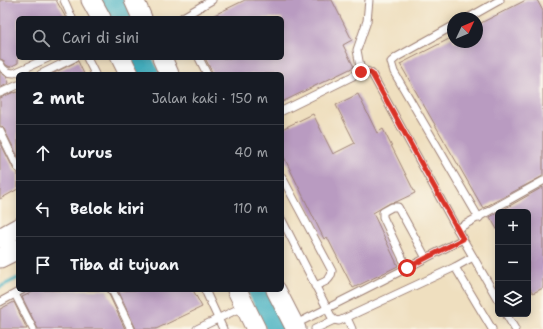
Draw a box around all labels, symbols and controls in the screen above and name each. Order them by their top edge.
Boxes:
north arrow [447,12,483,48]
search box [16,16,284,60]
icon: search [30,27,52,49]
text: Cari di sini [62,28,139,48]
route end [352,63,370,81]
text: 2 mnt [32,87,85,109]
text: Jalan kaki · 150 m [152,90,268,107]
icon: ahead [32,142,54,164]
text: Lurus [70,143,112,163]
text: 40 m [234,144,268,161]
icon: left [32,198,54,220]
text: Belok kiri [70,199,144,219]
text: 110 m [233,200,268,217]
map controls [495,209,531,317]
button: + [495,209,531,245]
button: − [495,245,531,281]
icon: arrive [32,254,54,276]
text: Tiba di tujuan [70,255,179,275]
route start [398,259,416,277]
button: layers [495,281,531,317]

